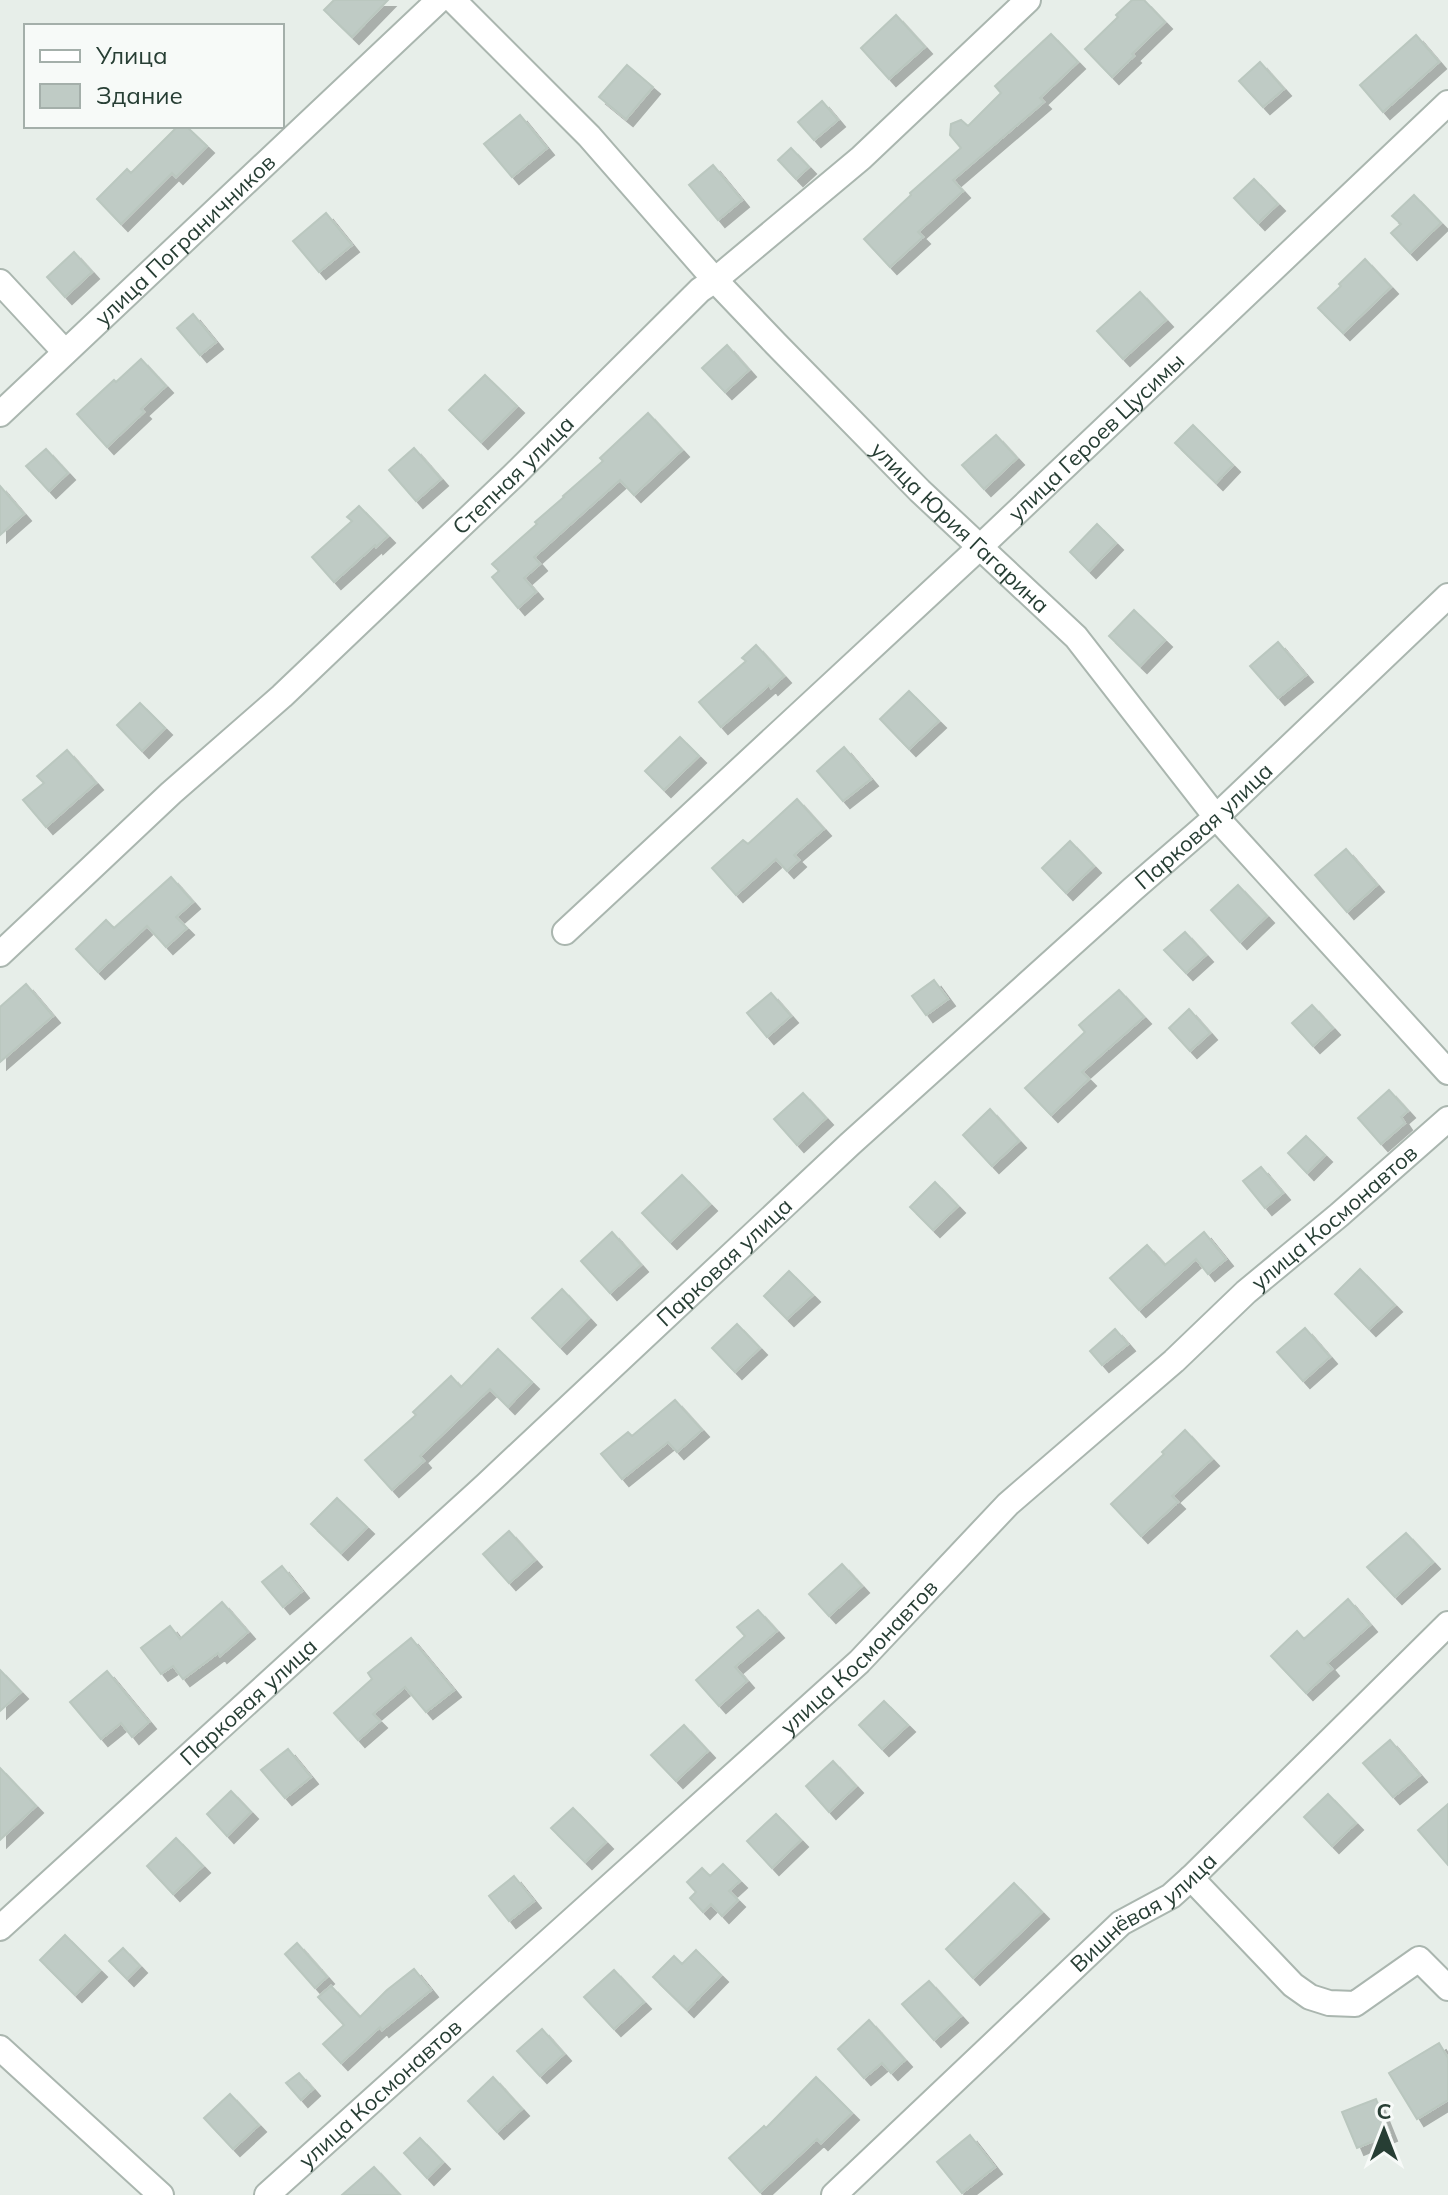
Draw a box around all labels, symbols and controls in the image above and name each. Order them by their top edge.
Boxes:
legend [24,24,284,128]
text: Улица [95,40,168,70]
text: Здание [96,80,183,110]
street label: улица Пограничников [89,148,281,332]
street label: улица Героев Цусимы [1002,347,1190,527]
street label: Степная улица [446,410,580,540]
street label: улица Юрия Гагарина [865,436,1055,619]
street label: Парковая улица [1129,757,1278,895]
street label: улица Космонавтов [1245,1139,1423,1296]
street label: Парковая улица [650,1191,798,1332]
street label: улица Космонавтов [774,1574,944,1740]
street label: Парковая улица [174,1632,323,1771]
street label: Вишнёвая улица [1064,1847,1222,1978]
street label: улица Космонавтов [293,2013,467,2174]
north arrow [1344,2091,1424,2171]
text: С [1376,2097,1392,2125]

